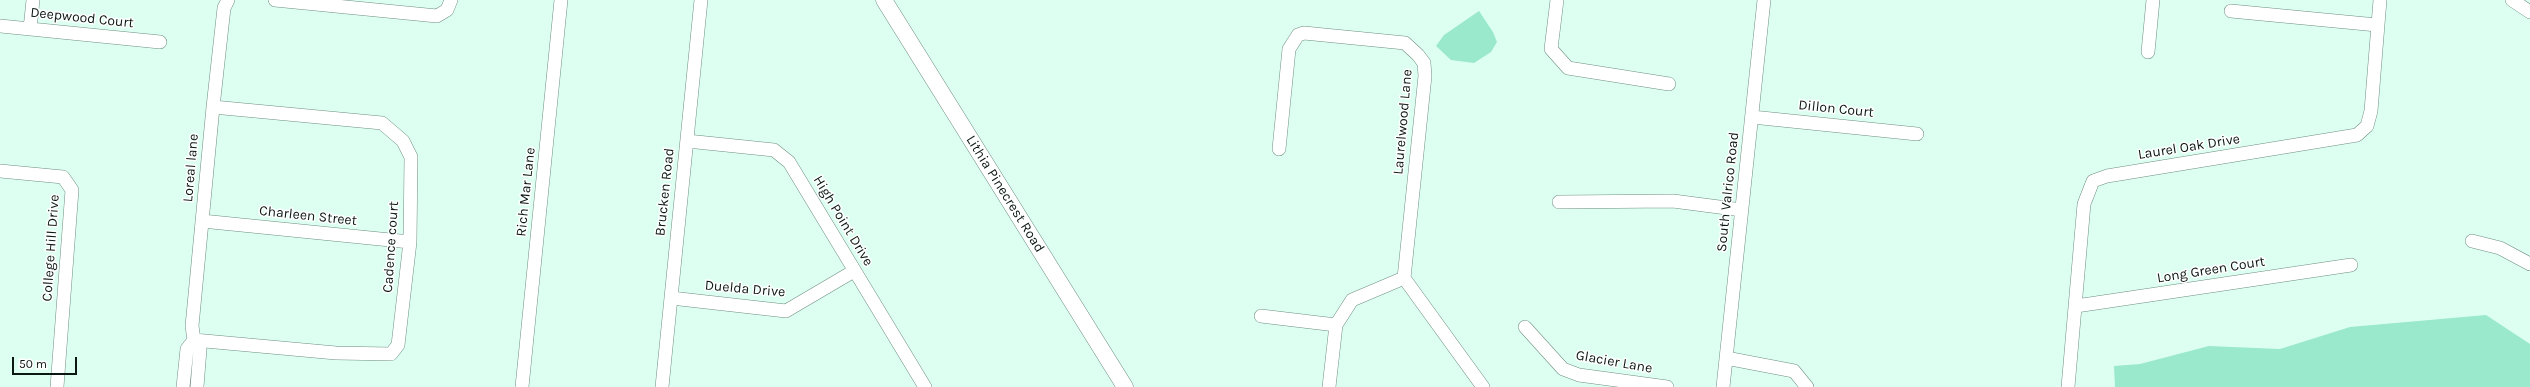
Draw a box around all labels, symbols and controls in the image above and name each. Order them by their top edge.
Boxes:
street label: Deepwood Court [29,4,135,32]
street label: Laurelwood Lane [1390,69,1416,175]
street label: Dillon Court [1797,97,1875,121]
street label: South Valrico Road [1713,131,1743,253]
street label: Laurel Oak Drive [2137,131,2241,163]
street label: Lithia Pinecrest Road [962,132,1048,256]
street label: Loreal lane [180,133,202,203]
street label: Rich Mar Lane [513,147,539,237]
street label: Brucken Road [652,147,678,237]
street label: High Point Drive [809,173,877,269]
street label: College Hill Drive [39,194,63,302]
street label: Cadence court [379,201,403,293]
street label: Charleen Street [258,203,358,229]
street label: Long Green Court [2156,253,2266,287]
street label: Duelda Drive [704,277,786,301]
street label: Glacier Lane [1574,347,1654,377]
scale bar [14,349,79,375]
text: 50 m [19,357,47,371]

